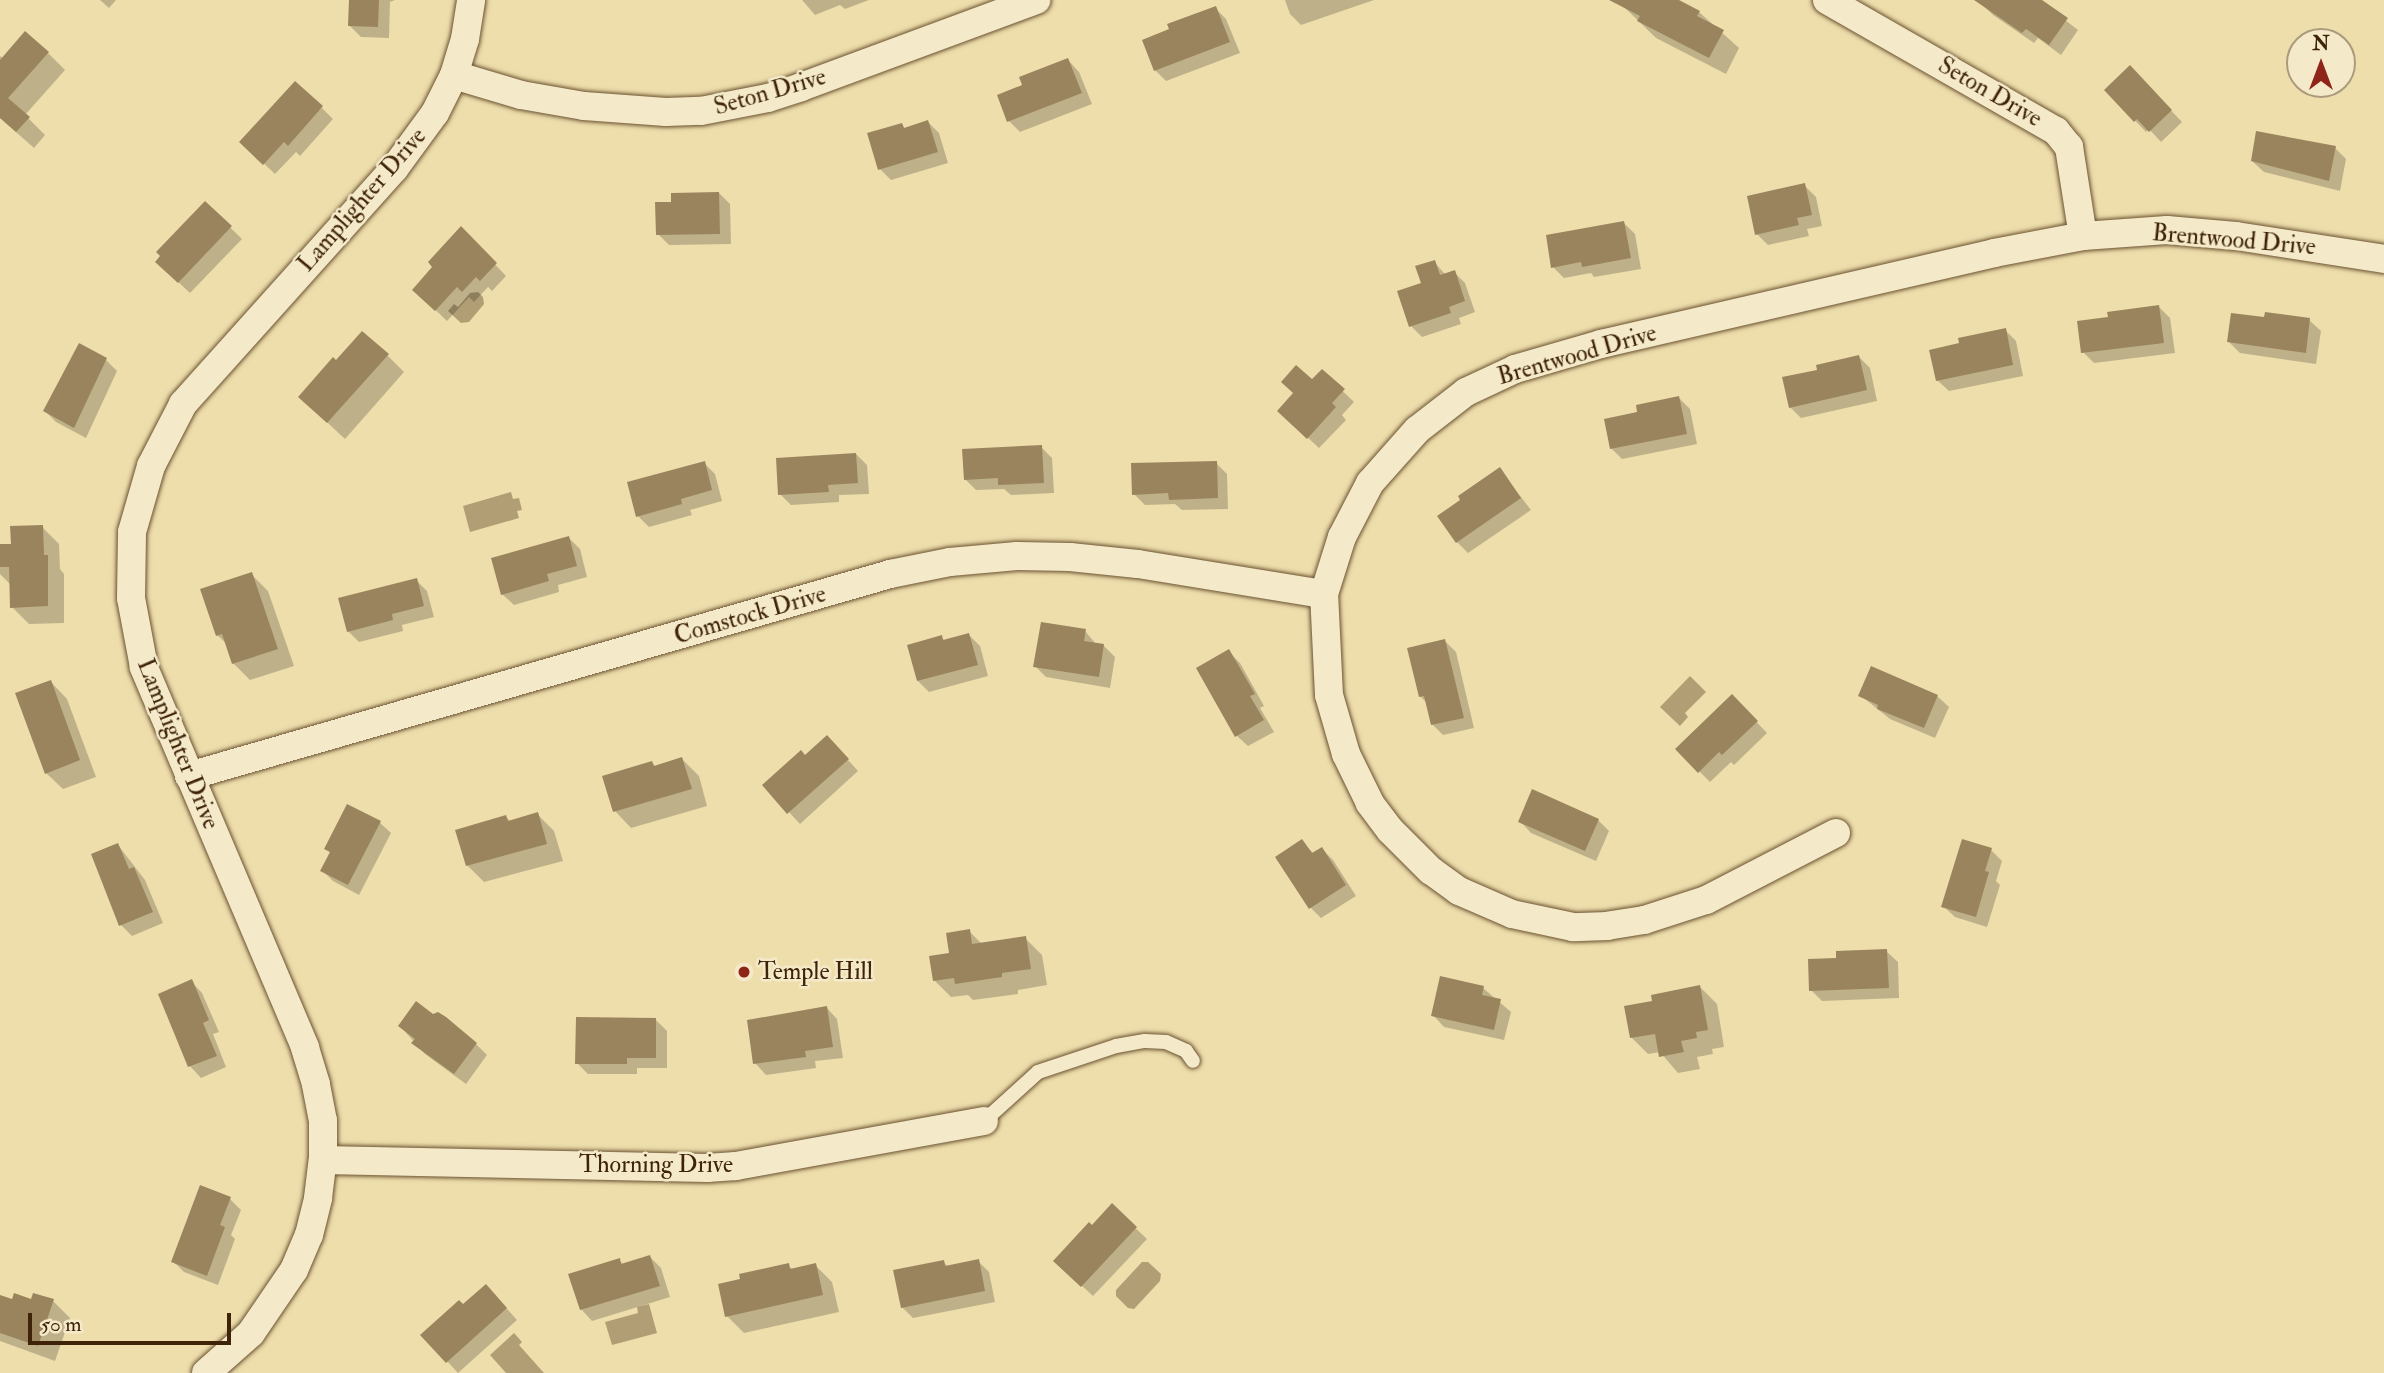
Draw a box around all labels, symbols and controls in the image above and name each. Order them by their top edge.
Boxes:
north arrow [2286,28,2356,98]
text: N [2312,32,2330,56]
street label: Seton Drive [1933,51,2047,133]
street label: Seton Drive [711,62,829,122]
street label: Lamplighter Drive [292,122,432,278]
street label: Brentwood Drive [2151,219,2317,261]
street label: Brentwood Drive [1494,319,1660,391]
street label: Comstock Drive [671,580,829,650]
street label: Lamplighter Drive [131,655,225,833]
place label: Temple Hill [758,958,873,986]
marker: Temple Hill [736,964,752,980]
street label: Thorning Drive [579,1151,733,1179]
scale bar [32,1300,234,1344]
text: 50 m [41,1311,82,1338]

